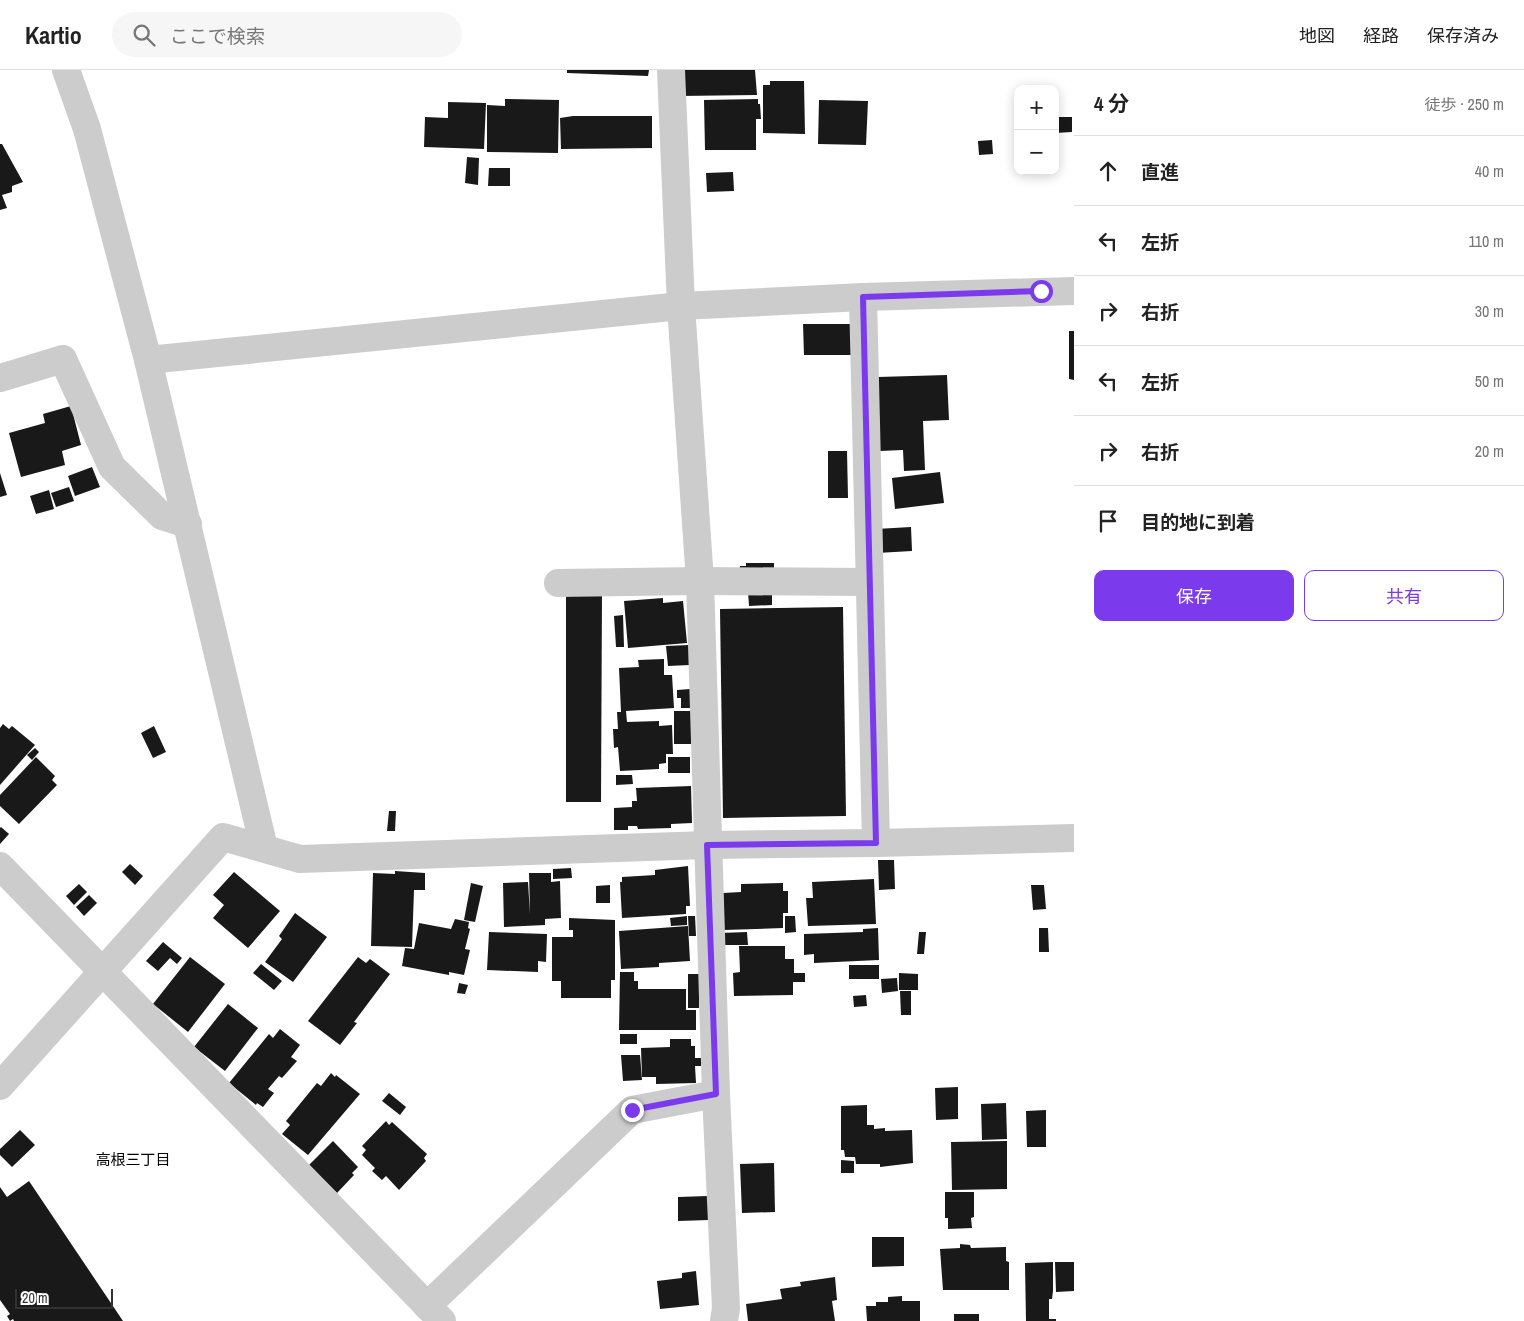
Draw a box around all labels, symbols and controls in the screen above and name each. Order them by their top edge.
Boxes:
search box [112,12,462,57]
text: Kartio [25,19,82,51]
icon: search [130,21,158,49]
text: ここで検索 [170,23,265,49]
text: 地図 [1299,23,1335,48]
text: 経路 [1363,23,1399,48]
text: 保存済み [1427,23,1499,48]
map controls [1014,85,1059,175]
button: + [1014,85,1059,130]
text: 4 分 [1094,89,1129,118]
text: 徒歩 · 250 m [1425,93,1504,115]
button: − [1014,130,1059,175]
icon: ahead [1094,157,1122,185]
text: 直進 [1141,159,1179,185]
text: 40 m [1475,160,1504,182]
icon: left [1094,227,1122,255]
text: 左折 [1141,229,1179,255]
text: 110 m [1468,230,1504,252]
route start [1030,280,1053,303]
icon: right [1094,297,1122,325]
text: 右折 [1141,299,1179,325]
text: 30 m [1475,300,1504,322]
icon: left [1094,367,1122,395]
text: 左折 [1141,369,1179,395]
text: 50 m [1475,370,1504,392]
icon: right [1094,437,1122,465]
text: 右折 [1141,439,1179,465]
text: 20 m [1475,440,1504,462]
icon: arrive [1094,507,1122,535]
text: 目的地に到着 [1141,509,1255,535]
button: 保存 [1094,570,1294,621]
button: 共有 [1304,570,1504,621]
route end [621,1099,644,1122]
district label: 高根三丁目 [95,1149,171,1170]
scale bar [15,1286,112,1309]
text: 20 m [22,1289,48,1307]

